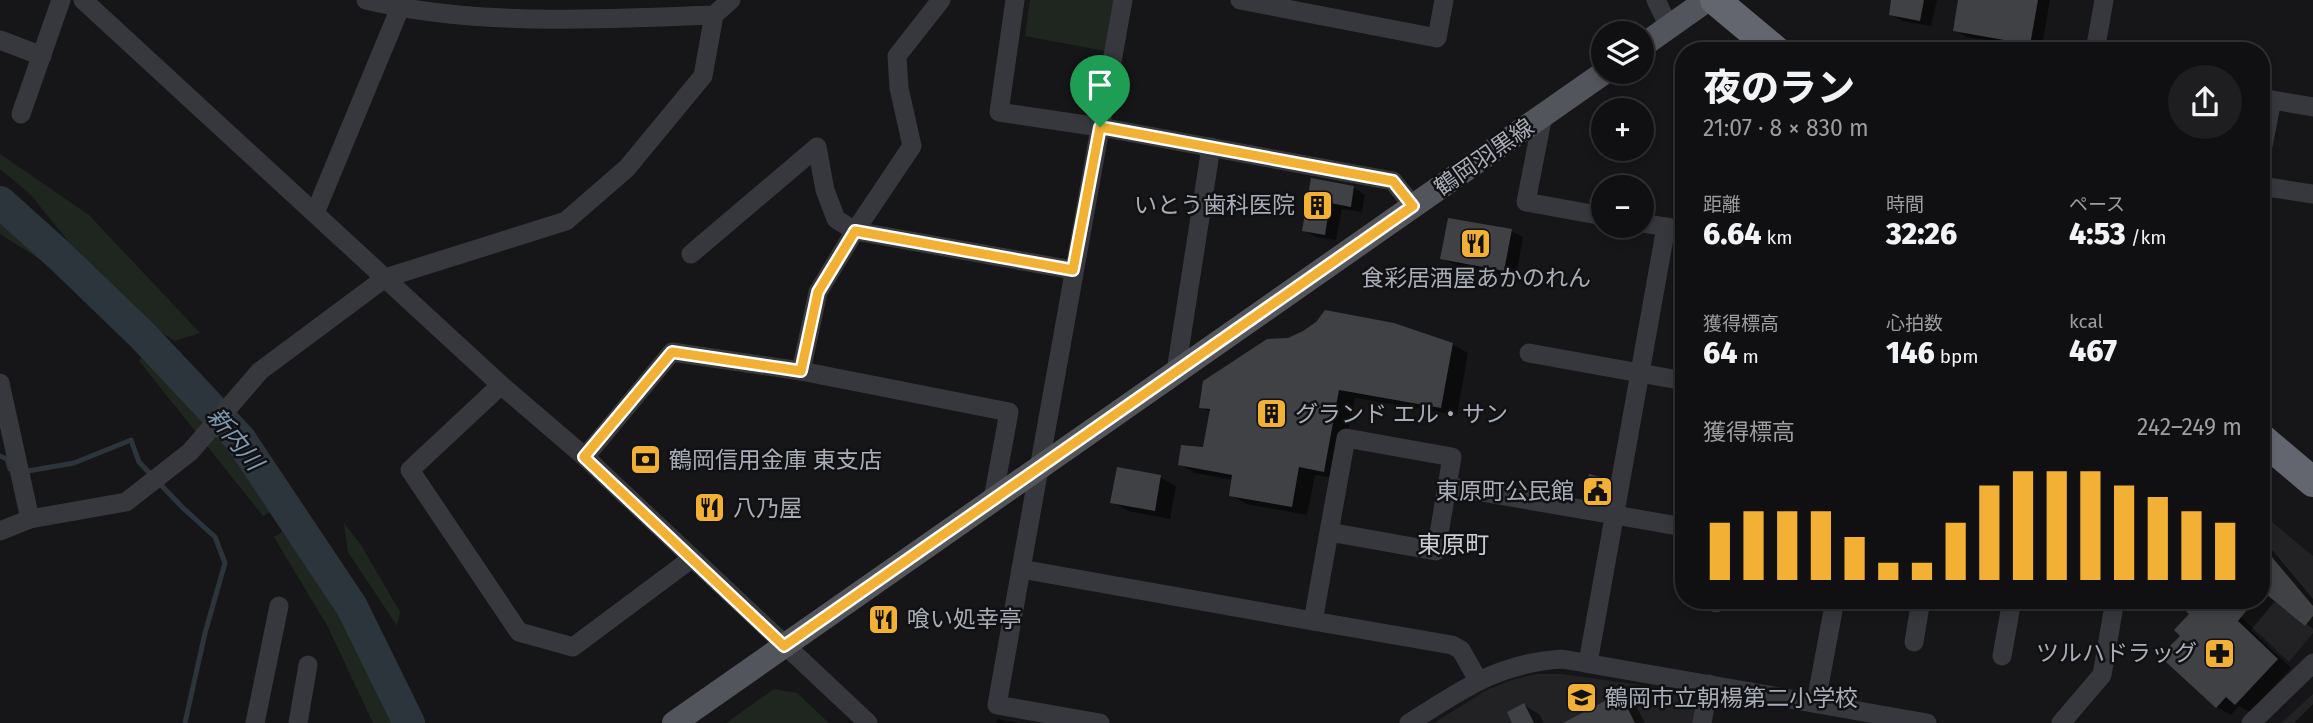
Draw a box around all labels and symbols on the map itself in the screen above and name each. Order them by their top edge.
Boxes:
pin [1070,55,1130,127]
street label: 鶴岡羽黒線 [1429,113,1539,201]
building icon: いとう歯科医院 [1301,188,1335,222]
place label: いとう歯科医院 [1134,191,1295,219]
restaurant icon: 食彩居酒屋あかのれん [1459,227,1493,261]
place label: 食彩居酒屋あかのれん [1361,264,1591,292]
building icon: グランド エル・サン [1255,397,1289,431]
place label: グランド エル・サン [1295,400,1508,428]
water label: 新内川 [201,402,270,478]
bank icon: 鶴岡信用金庫 東支店 [629,443,663,477]
place label: 鶴岡信用金庫 東支店 [669,446,882,474]
public building icon: 東原町公民館 [1580,474,1614,508]
place label: 東原町公民館 [1436,477,1574,505]
restaurant icon: 八乃屋 [693,491,727,525]
place label: 八乃屋 [733,494,802,522]
district label: 東原町 [1417,531,1489,559]
restaurant icon: 喰い処幸亭 [867,602,901,636]
place label: 喰い処幸亭 [907,605,1022,633]
pharmacy icon: ツルハドラッグ [2203,636,2237,670]
place label: ツルハドラッグ [2036,639,2197,667]
school or university icon: 鶴岡市立朝楊第二小学校 [1565,681,1599,715]
place label: 鶴岡市立朝楊第二小学校 [1605,684,1858,712]

